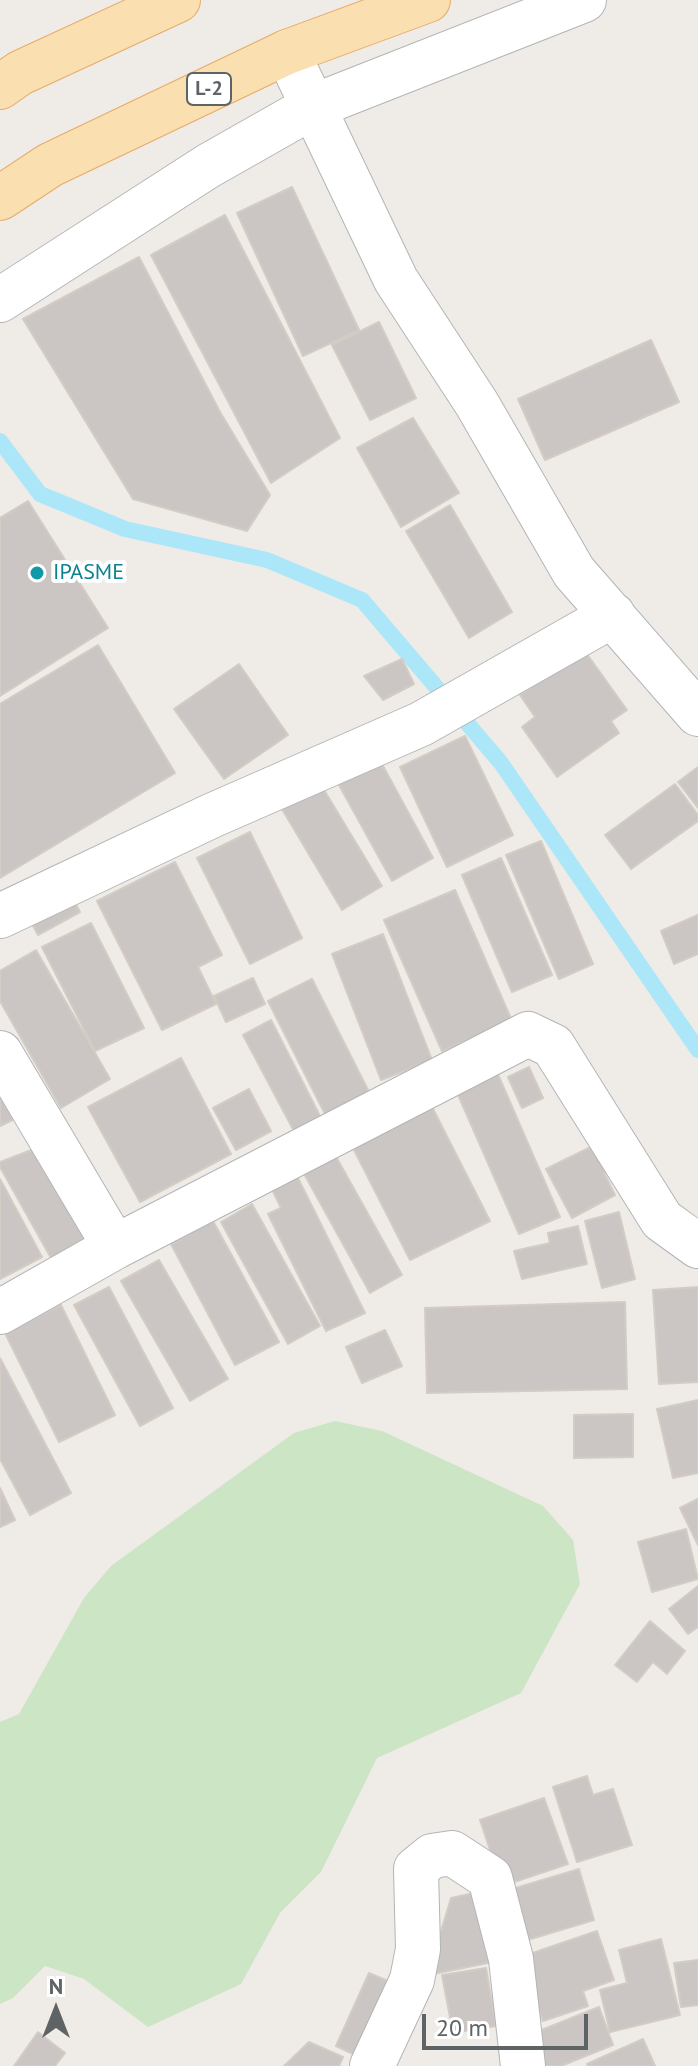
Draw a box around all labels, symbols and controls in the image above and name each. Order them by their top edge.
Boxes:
road number: L-2 [187,73,231,105]
place label: IPASME [53,560,124,586]
marker: IPASME [28,564,46,582]
north arrow [16,1970,96,2050]
text: N [49,1972,63,2000]
scale bar [426,1998,592,2048]
text: 20 m [436,2012,488,2043]

